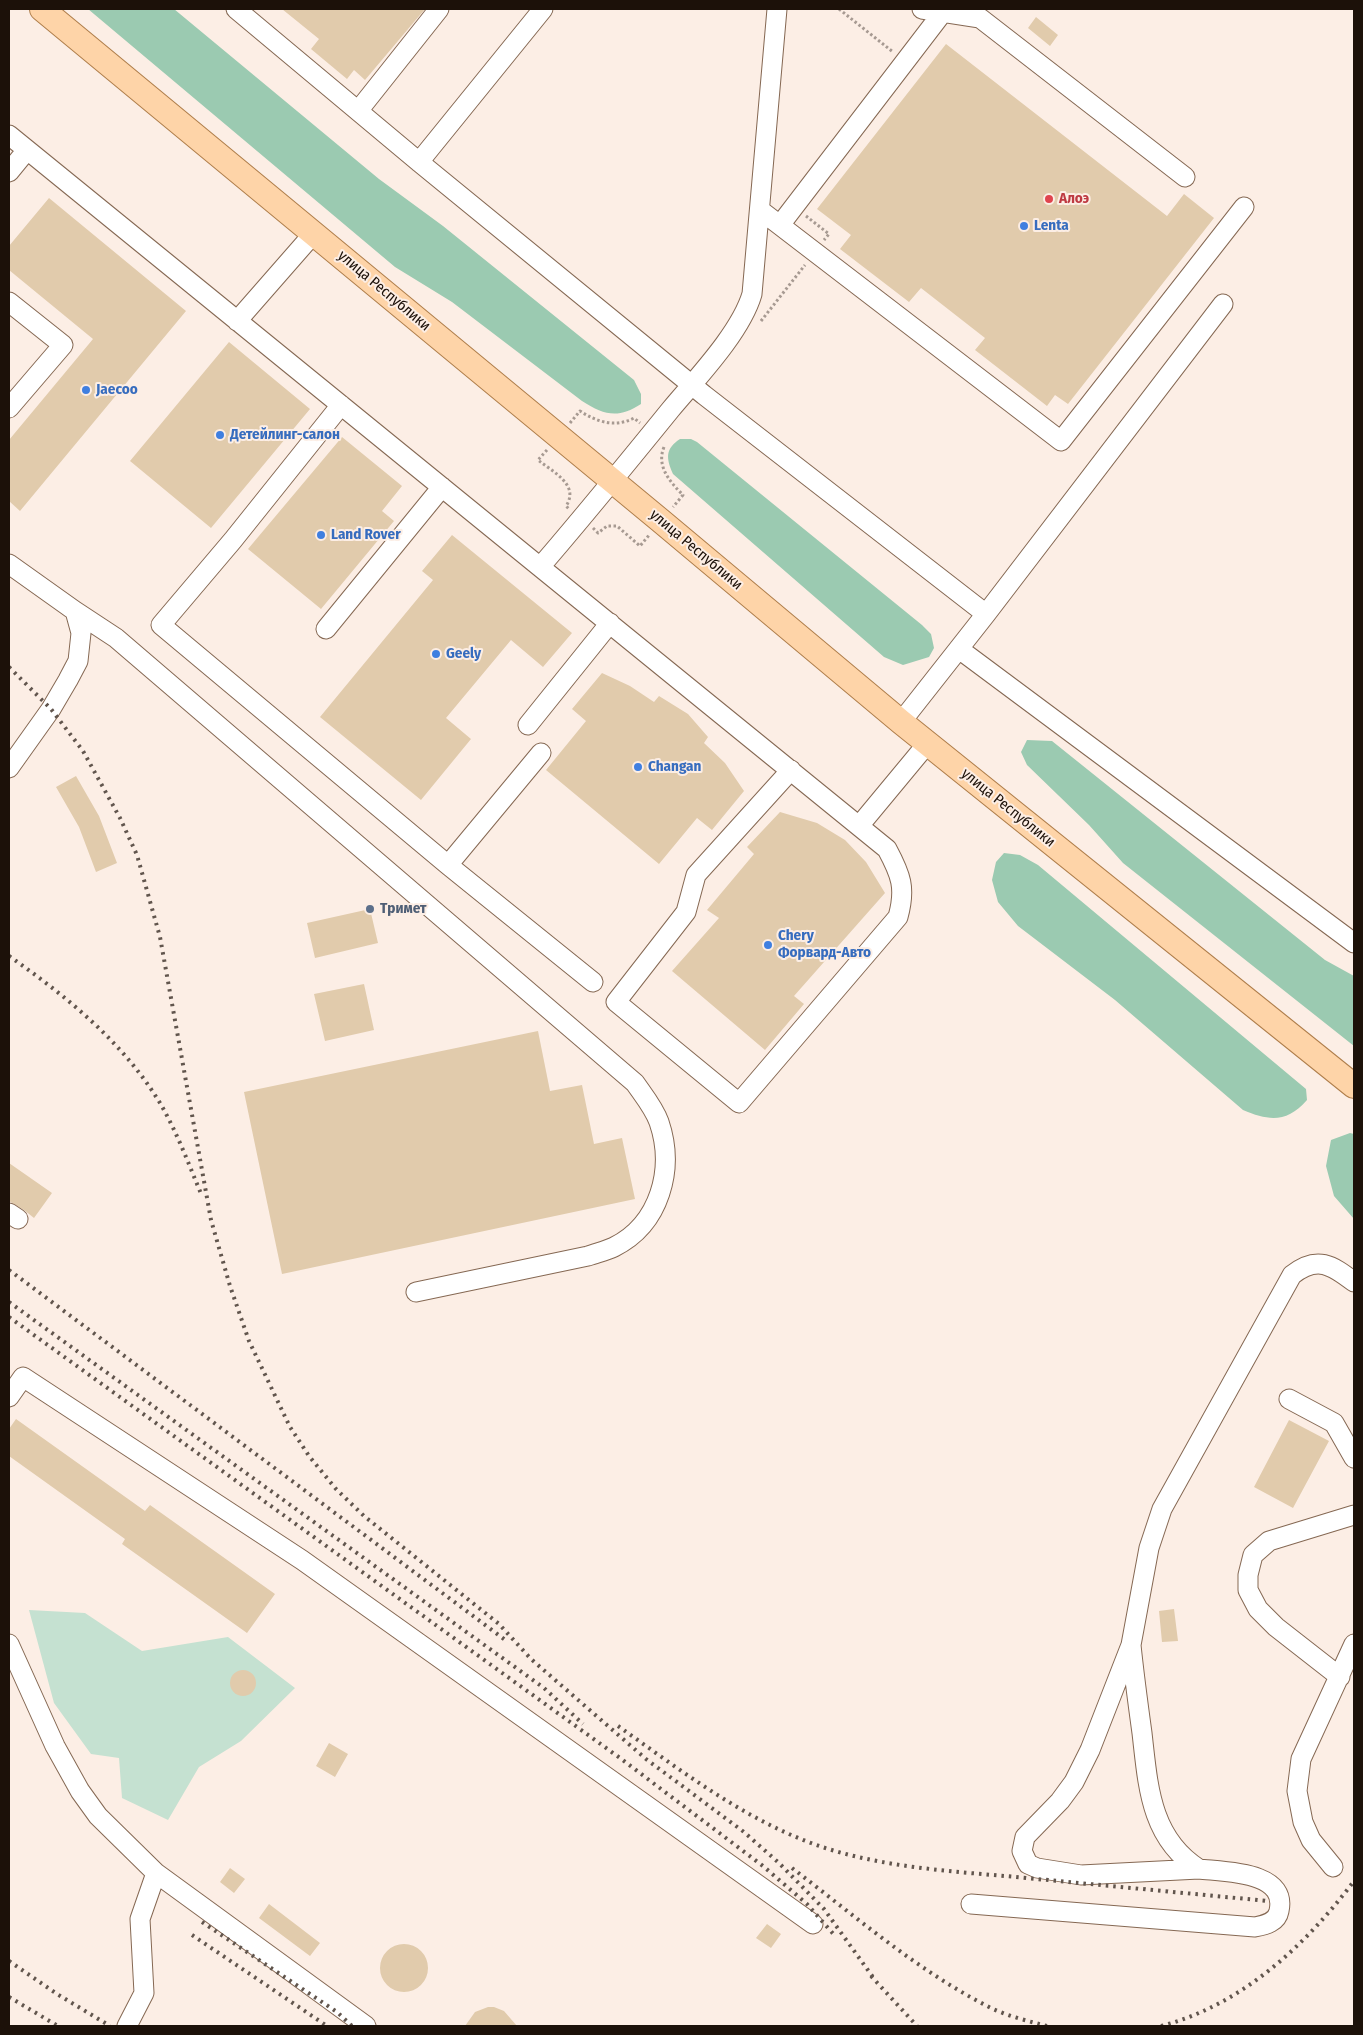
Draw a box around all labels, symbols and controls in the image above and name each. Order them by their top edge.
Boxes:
place label: Алоэ [1059,190,1089,208]
marker: Алоэ [1043,193,1055,205]
place label: Lenta [1034,217,1069,235]
marker: Lenta [1018,220,1030,232]
street label: улица Республики [334,247,434,335]
place label: Jaecoo [96,381,138,399]
marker: Jaecoo [80,384,92,396]
place label: Детейлинг-салон [230,426,340,444]
marker: Детейлинг-салон [214,429,226,441]
street label: улица Республики [646,506,746,594]
place label: Land Rover [331,526,401,544]
marker: Land Rover [315,529,327,541]
place label: Geely [446,645,481,663]
marker: Geely [430,648,442,660]
place label: Changan [648,758,701,776]
marker: Changan [632,761,644,773]
street label: улица Республики [957,765,1059,851]
place label: Тримет [380,900,426,918]
marker: Тримет [364,903,376,915]
place label: Chery Форвард-Авто [778,927,871,962]
marker: Chery Форвард-Авто [762,939,774,951]

